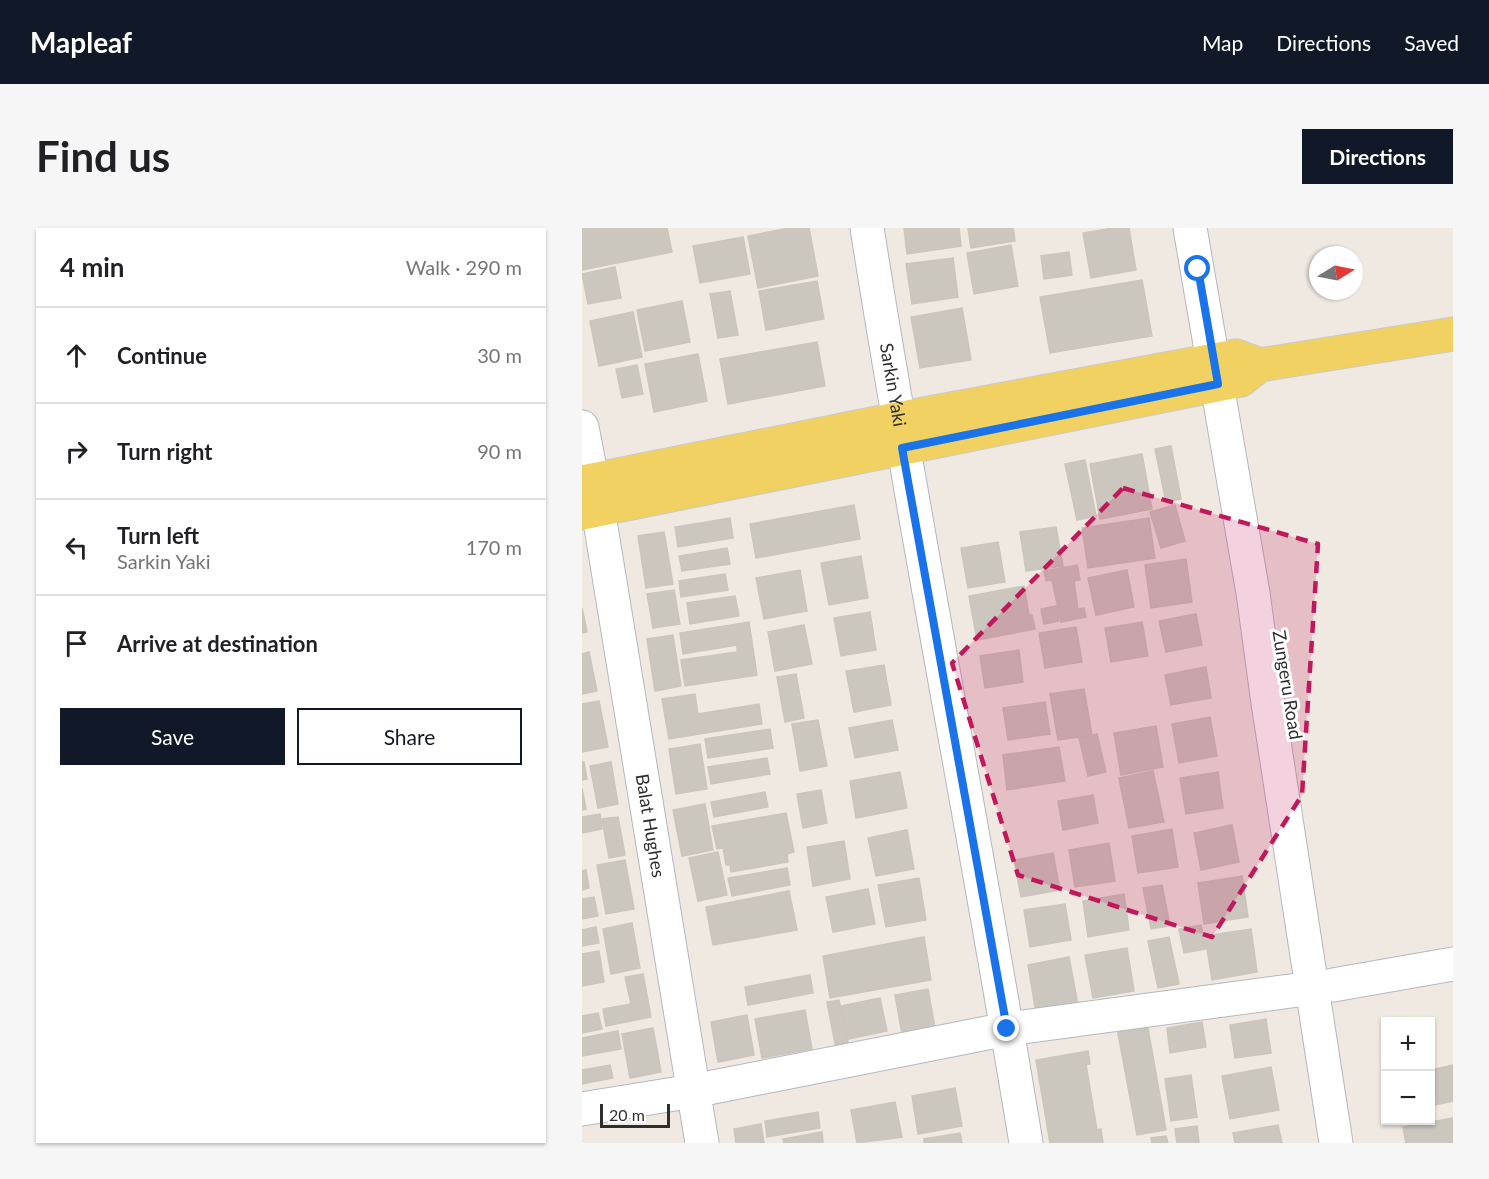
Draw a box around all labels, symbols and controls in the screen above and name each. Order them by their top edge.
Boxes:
text: Mapleaf [30,25,132,59]
text: Map [1202,30,1243,55]
text: Directions [1276,30,1371,55]
text: Saved [1404,30,1459,55]
button: Directions [1302,129,1453,184]
text: Find us [36,131,170,181]
north arrow [1309,246,1363,300]
text: 4 min [60,251,124,283]
text: Walk · 290 m [406,255,522,279]
route start [1184,255,1210,281]
icon: ahead [60,339,93,372]
street label: Sarkin Yaki [876,341,912,428]
text: Continue [117,342,207,369]
text: 30 m [477,343,522,367]
icon: right [60,435,93,468]
text: Turn right [117,438,212,465]
text: 90 m [477,439,522,463]
text: Turn left [117,522,199,549]
icon: left [60,531,93,564]
text: 170 m [466,535,522,559]
text: Sarkin Yaki [117,549,211,573]
icon: arrive [60,627,93,660]
street label: Zungeru Road [1268,629,1307,741]
text: Arrive at destination [117,630,318,657]
button: Save [60,708,285,765]
button: Share [297,708,522,765]
street label: Balat Hughes [632,772,670,879]
route end [993,1015,1019,1041]
map controls [1381,1017,1435,1125]
button: + [1381,1017,1435,1071]
button: − [1381,1071,1435,1125]
scale bar [600,1101,670,1128]
text: 20 m [609,1105,645,1124]

